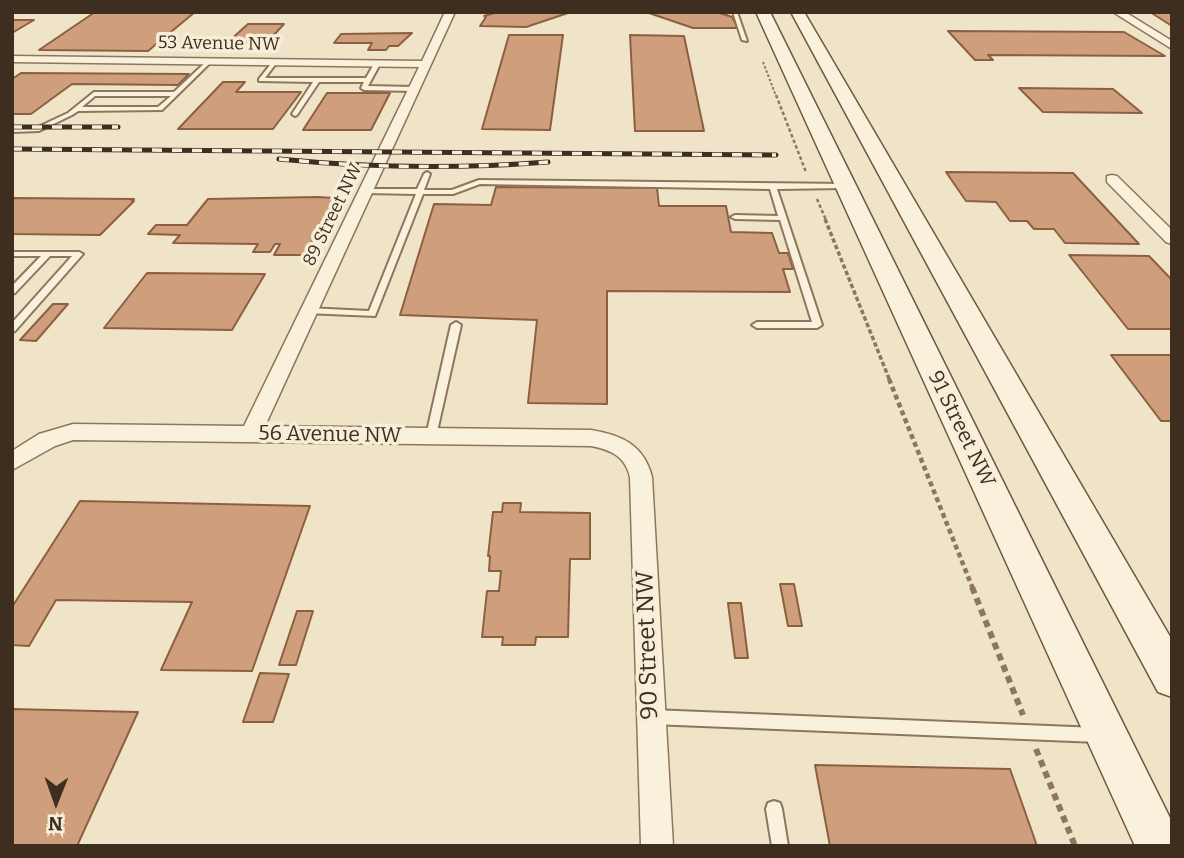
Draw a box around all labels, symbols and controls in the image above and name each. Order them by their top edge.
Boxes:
street label: 53 Avenue NW [158,32,280,56]
street label: 89 Street NW [299,160,367,270]
street label: 91 Street NW [922,367,1000,491]
street label: 56 Avenue NW [258,421,402,449]
street label: 90 Street NW [631,570,665,720]
north arrow [21,767,91,837]
text: N [48,812,63,835]

